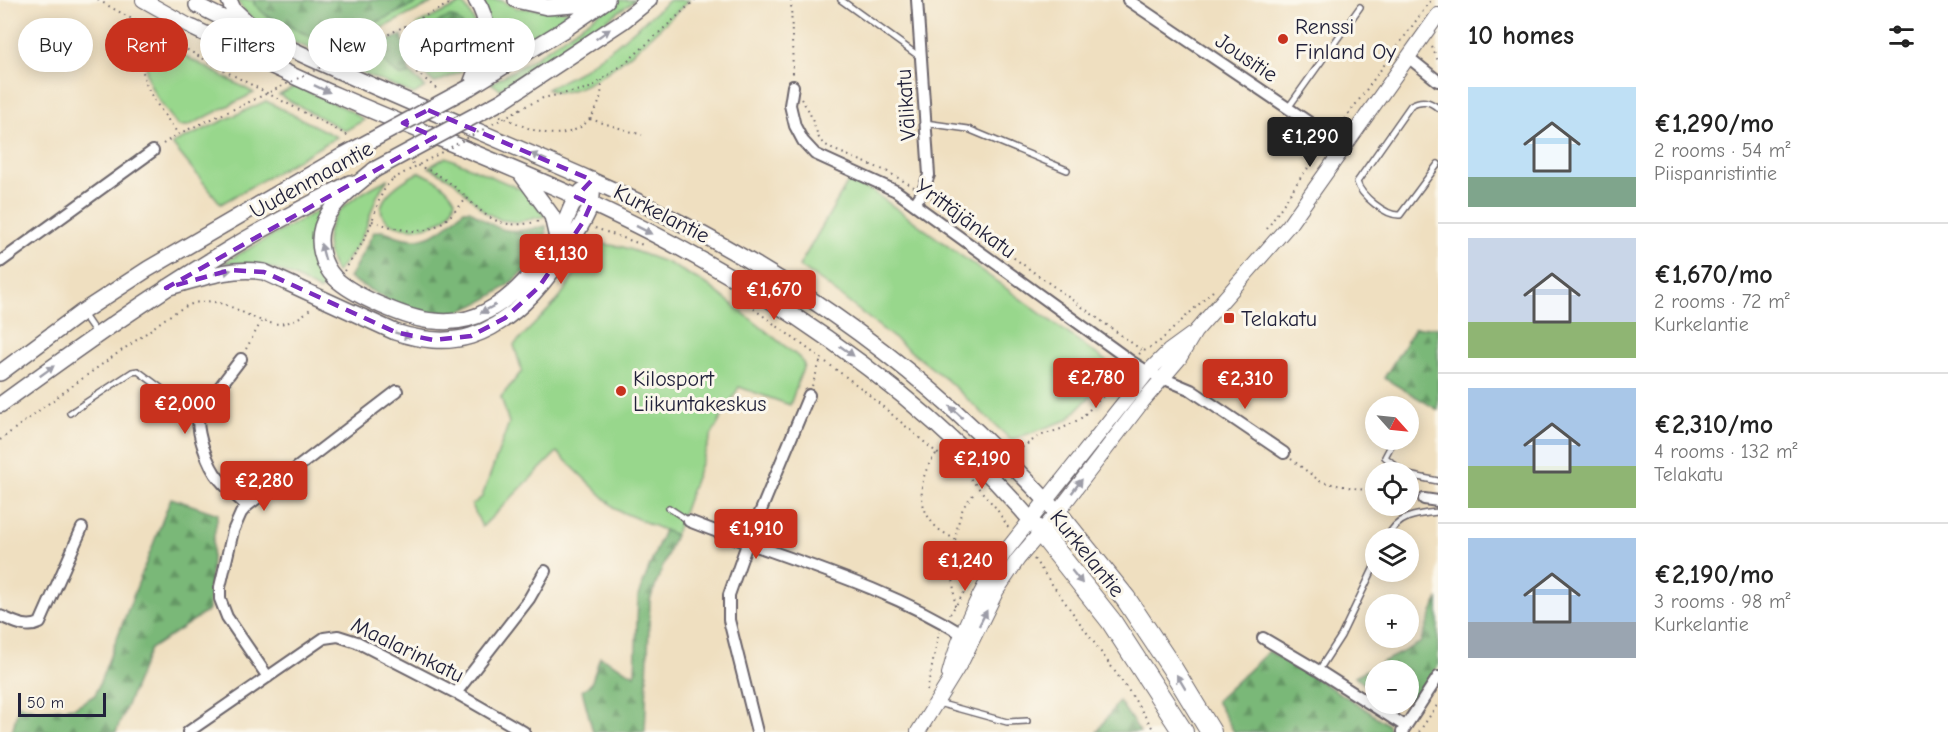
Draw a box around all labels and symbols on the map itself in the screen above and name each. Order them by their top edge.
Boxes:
place label: Renssi Finland Oy [1295,14,1396,65]
street label: Jousitie [1210,28,1282,88]
one-way arrow [595,29,611,40]
marker: Renssi Finland Oy [1276,32,1290,46]
street label: Välikatu [891,68,921,142]
one-way arrow [313,84,330,93]
pin: €1,290 [1261,117,1359,168]
street label: Uudenmaantie [245,135,378,224]
one-way arrow [529,152,547,162]
street label: Yrittäjänkatu [910,174,1021,264]
street label: Kurkelantie [609,179,714,249]
one-way arrow [635,225,652,235]
pin: €1,130 [512,234,610,285]
one-way arrow [317,243,327,261]
one-way arrow [214,267,232,277]
pin: €1,670 [725,270,823,321]
one-way arrow [479,304,496,314]
place label: Telakatu [1241,306,1317,332]
marker: Telakatu [1222,311,1236,325]
one-way arrow [394,330,412,340]
one-way arrow [839,345,854,357]
pin: €2,780 [1047,358,1145,409]
pin: €2,310 [1196,359,1294,410]
one-way arrow [39,365,55,377]
place label: Kilosport Liikuntakeskus [633,366,766,417]
pin: €2,000 [136,384,234,435]
marker: Kilosport Liikuntakeskus [614,384,628,398]
north arrow [1365,396,1419,450]
one-way arrow [950,405,964,419]
pin: €2,190 [933,439,1031,490]
pin: €2,280 [215,461,313,512]
one-way arrow [1071,478,1083,494]
street label: Kurkelantie [1044,505,1130,602]
pin: €1,910 [707,509,805,560]
pin: €1,240 [916,541,1014,592]
one-way arrow [1071,569,1083,584]
one-way arrow [978,609,988,626]
street label: Maalarinkatu [347,611,468,688]
one-way arrow [1175,674,1186,690]
scale bar [18,690,106,718]

